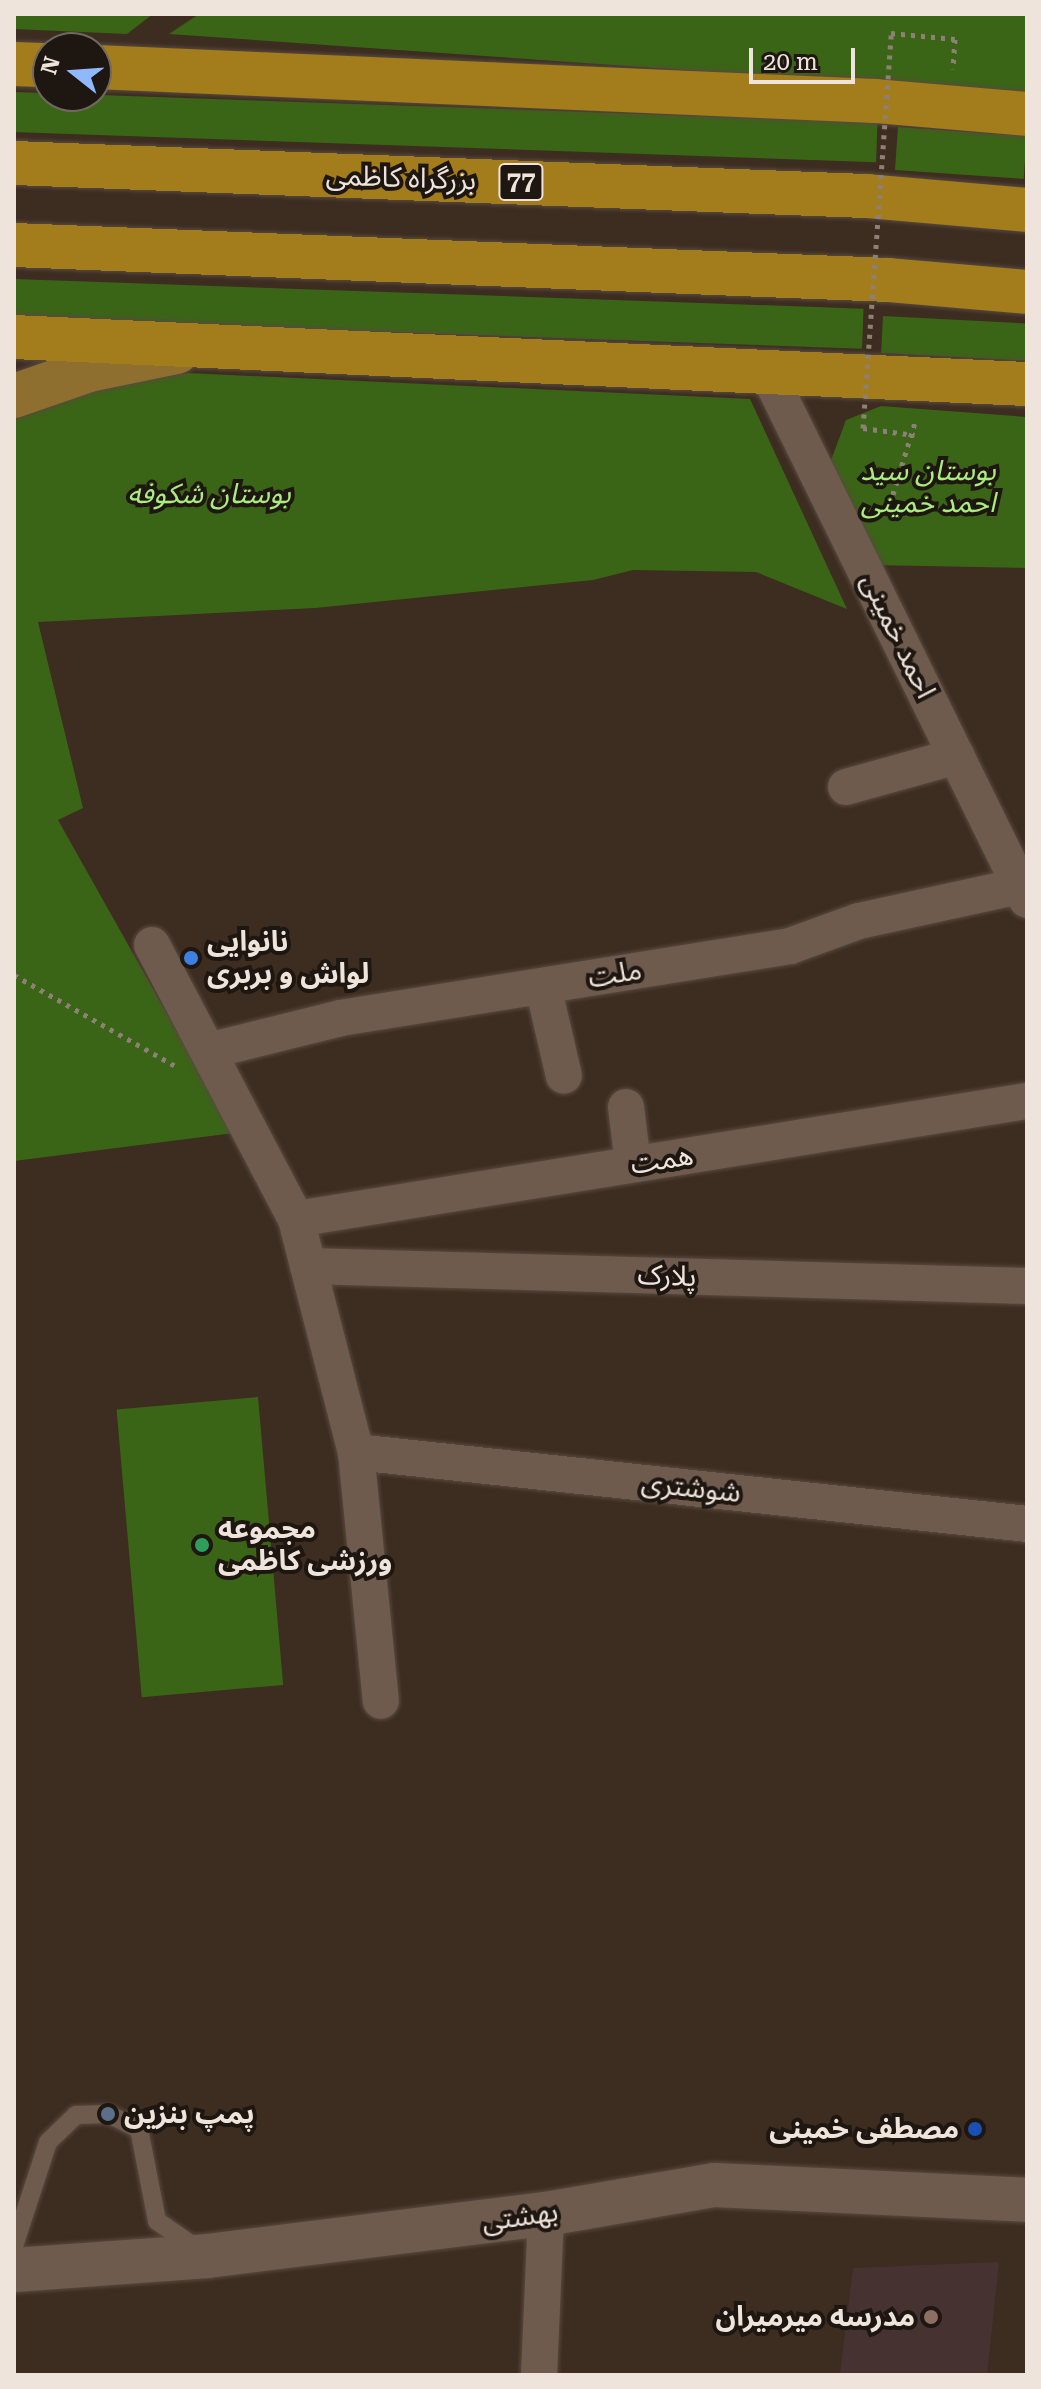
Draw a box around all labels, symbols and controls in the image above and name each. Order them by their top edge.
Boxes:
north arrow [32,32,112,112]
scale bar [753,32,859,82]
text: 20 m [763,48,818,76]
text: N [36,54,65,77]
street label: بزرگراه کاظمی [325,159,477,197]
road number: 77 [497,160,545,204]
park label: بوستان سید احمد خمینی [861,454,995,520]
park label: بوستان شکوفه [127,477,291,511]
street label: احمد خمینی [853,568,943,704]
place label: نانوایی لواش و بربری [207,925,369,991]
marker: نانوایی لواش و بربری [182,949,200,967]
street label: ملت [586,953,644,995]
street label: همت [628,1138,696,1182]
street label: پلارک [637,1258,697,1294]
street label: شوشتری [640,1466,742,1510]
place label: مجموعه ورزشی کاظمی [218,1512,392,1578]
marker: مجموعه ورزشی کاظمی [193,1536,211,1554]
place label: پمپ بنزین [124,2097,255,2131]
marker: پمپ بنزین [99,2105,117,2123]
place label: مصطفی خمینی [769,2112,959,2146]
marker: مصطفی خمینی [966,2120,984,2138]
street label: بهشتی [480,2195,560,2239]
place label: مدرسه میرمیران [716,2300,915,2334]
marker: مدرسه میرمیران [922,2308,940,2326]

